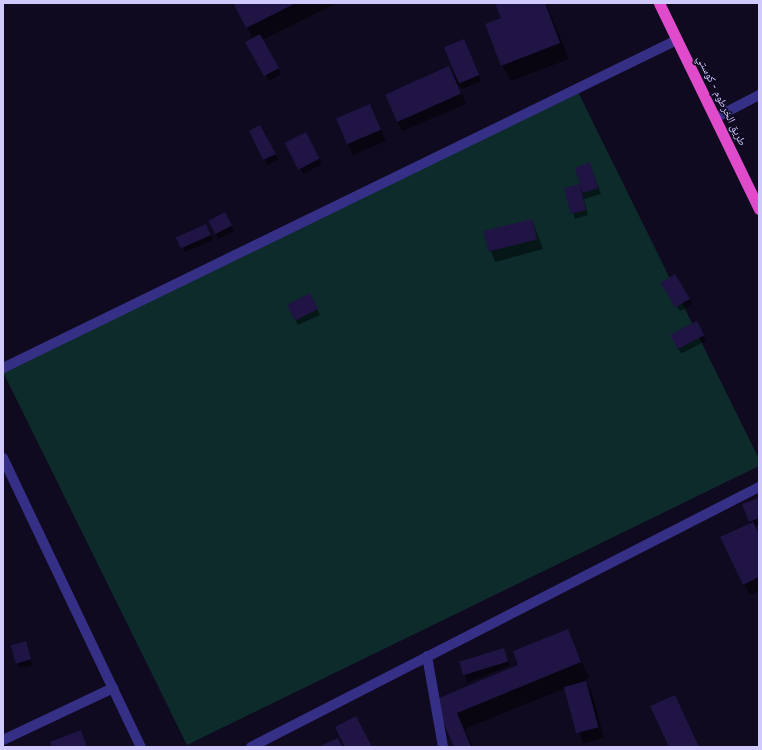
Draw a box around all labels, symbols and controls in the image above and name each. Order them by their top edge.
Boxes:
street label: طريق الخرطوم - كوستي [693,54,749,148]

